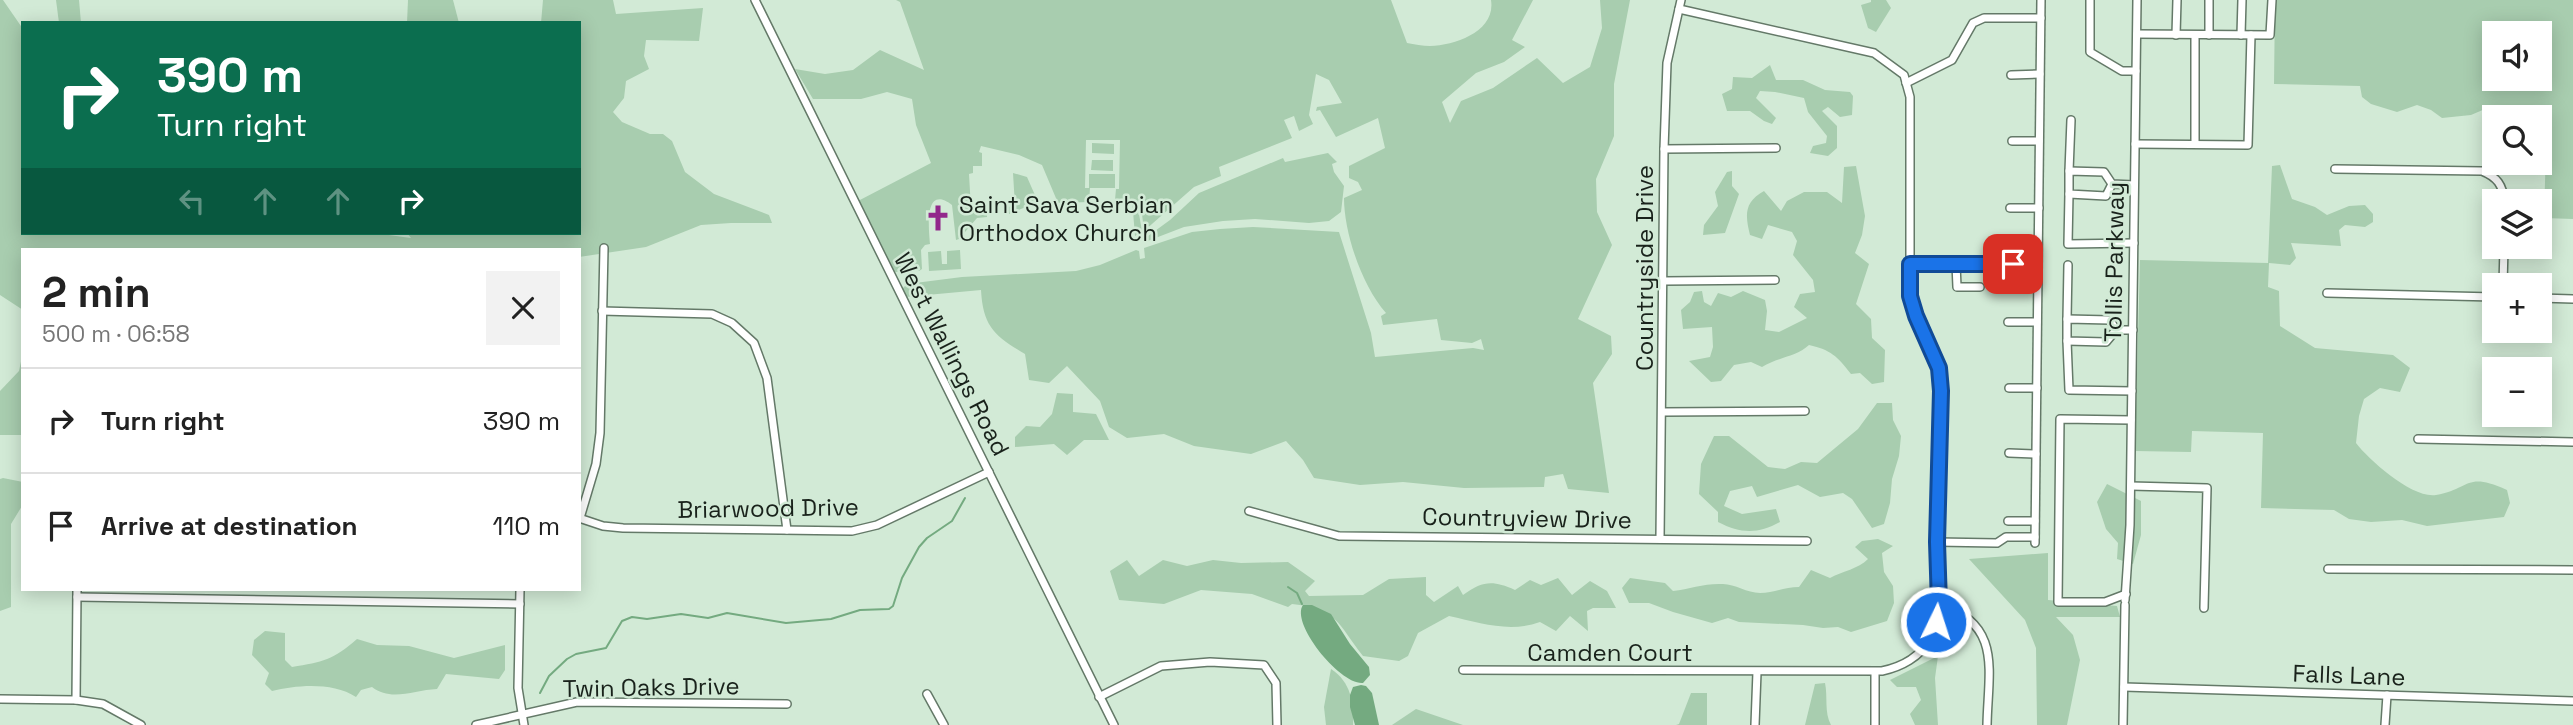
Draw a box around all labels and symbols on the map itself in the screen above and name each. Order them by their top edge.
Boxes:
street label: Countryside Drive [1629,165,1660,371]
street label: Tollis Parkway [2097,182,2131,342]
place label: Saint Sava Serbian Orthodox Church [959,189,1173,248]
church icon: Saint Sava Serbian Orthodox Church [923,203,953,233]
pin [1983,234,2043,294]
street label: West Wallings Road [887,247,1017,461]
street label: Briarwood Drive [677,491,859,525]
street label: Countryview Drive [1422,501,1632,535]
position arrow [1899,585,1973,659]
street label: Camden Court [1527,637,1693,668]
street label: Falls Lane [2292,658,2406,692]
street label: Twin Oaks Drive [562,670,740,704]

